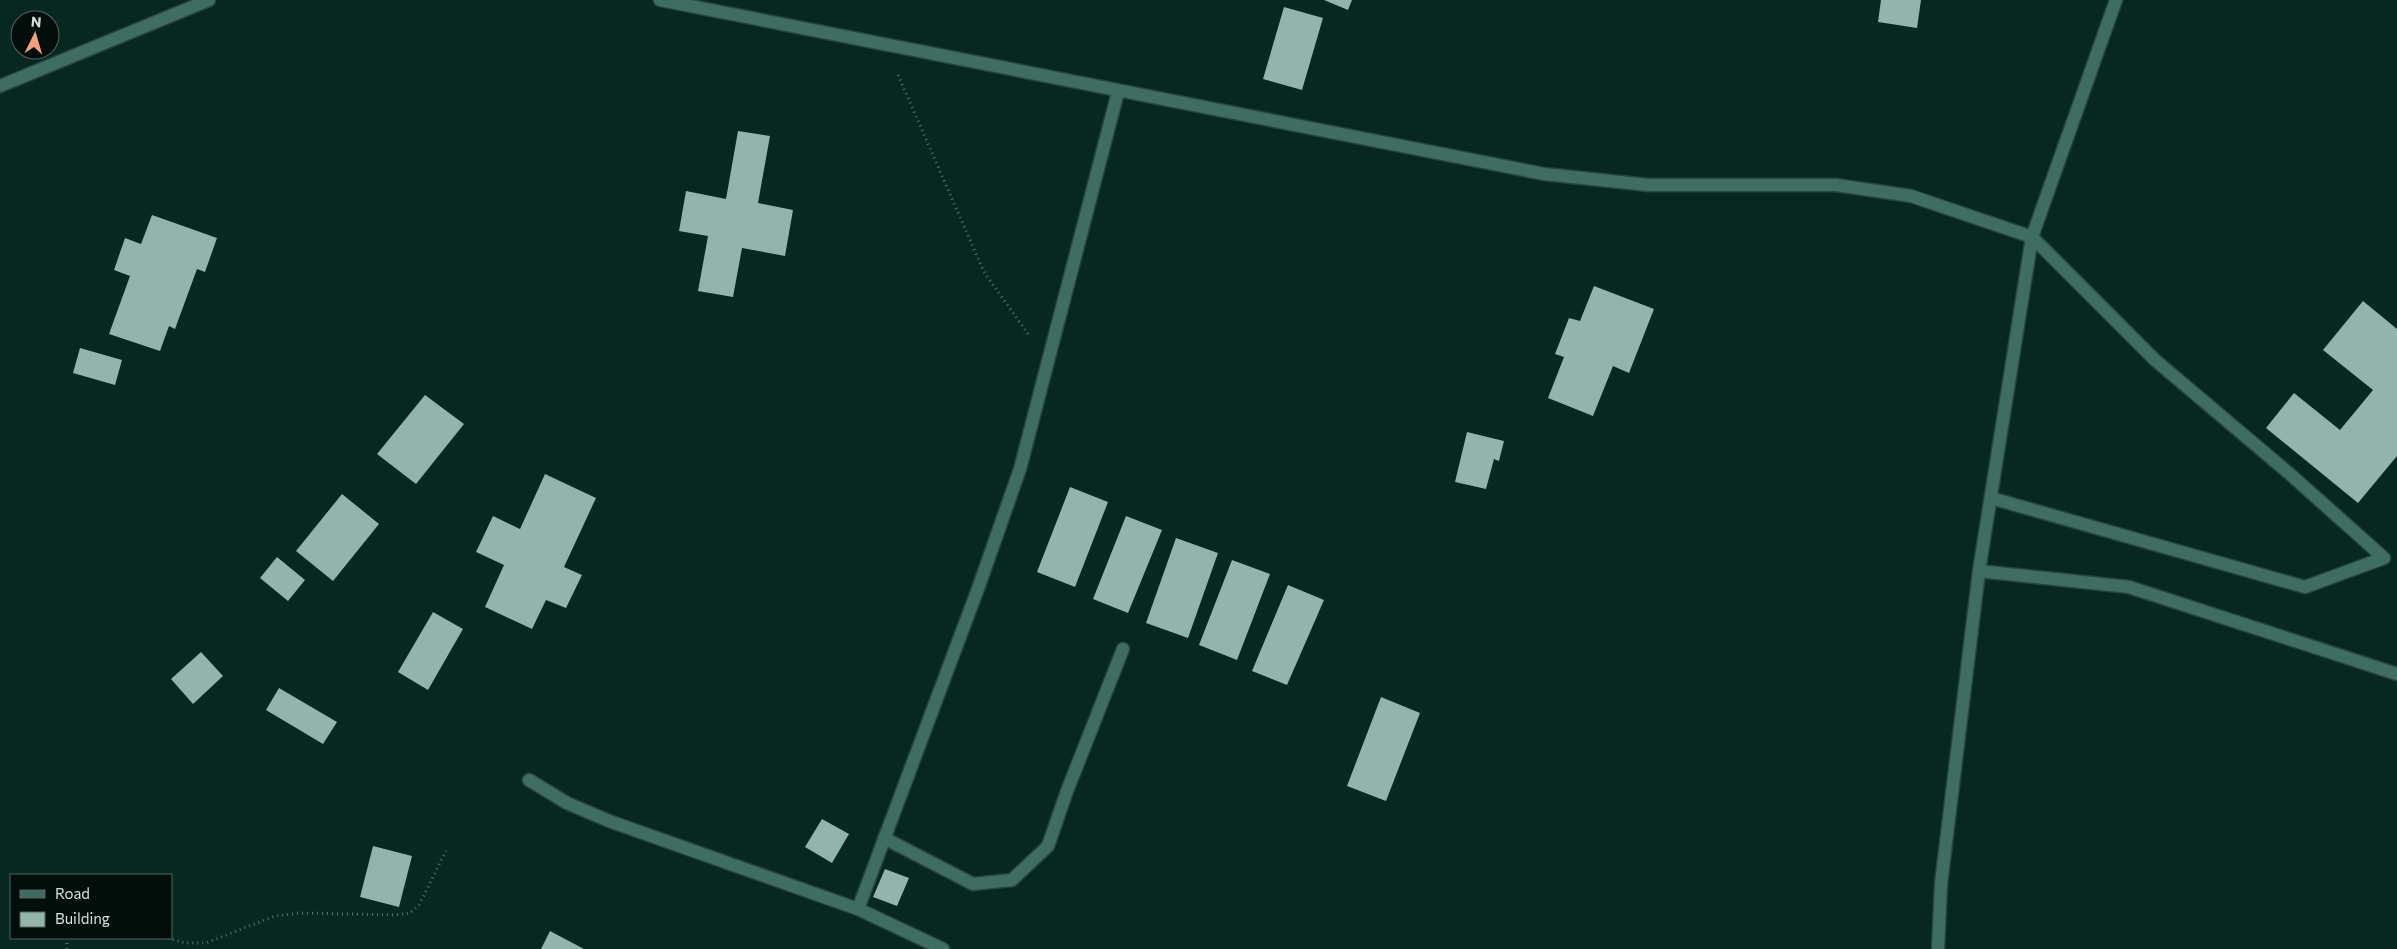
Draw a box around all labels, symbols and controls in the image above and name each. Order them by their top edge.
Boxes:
north arrow [10,10,60,60]
text: N [30,13,42,30]
legend [10,874,172,939]
text: Road [55,884,90,902]
text: Building [55,909,110,927]

